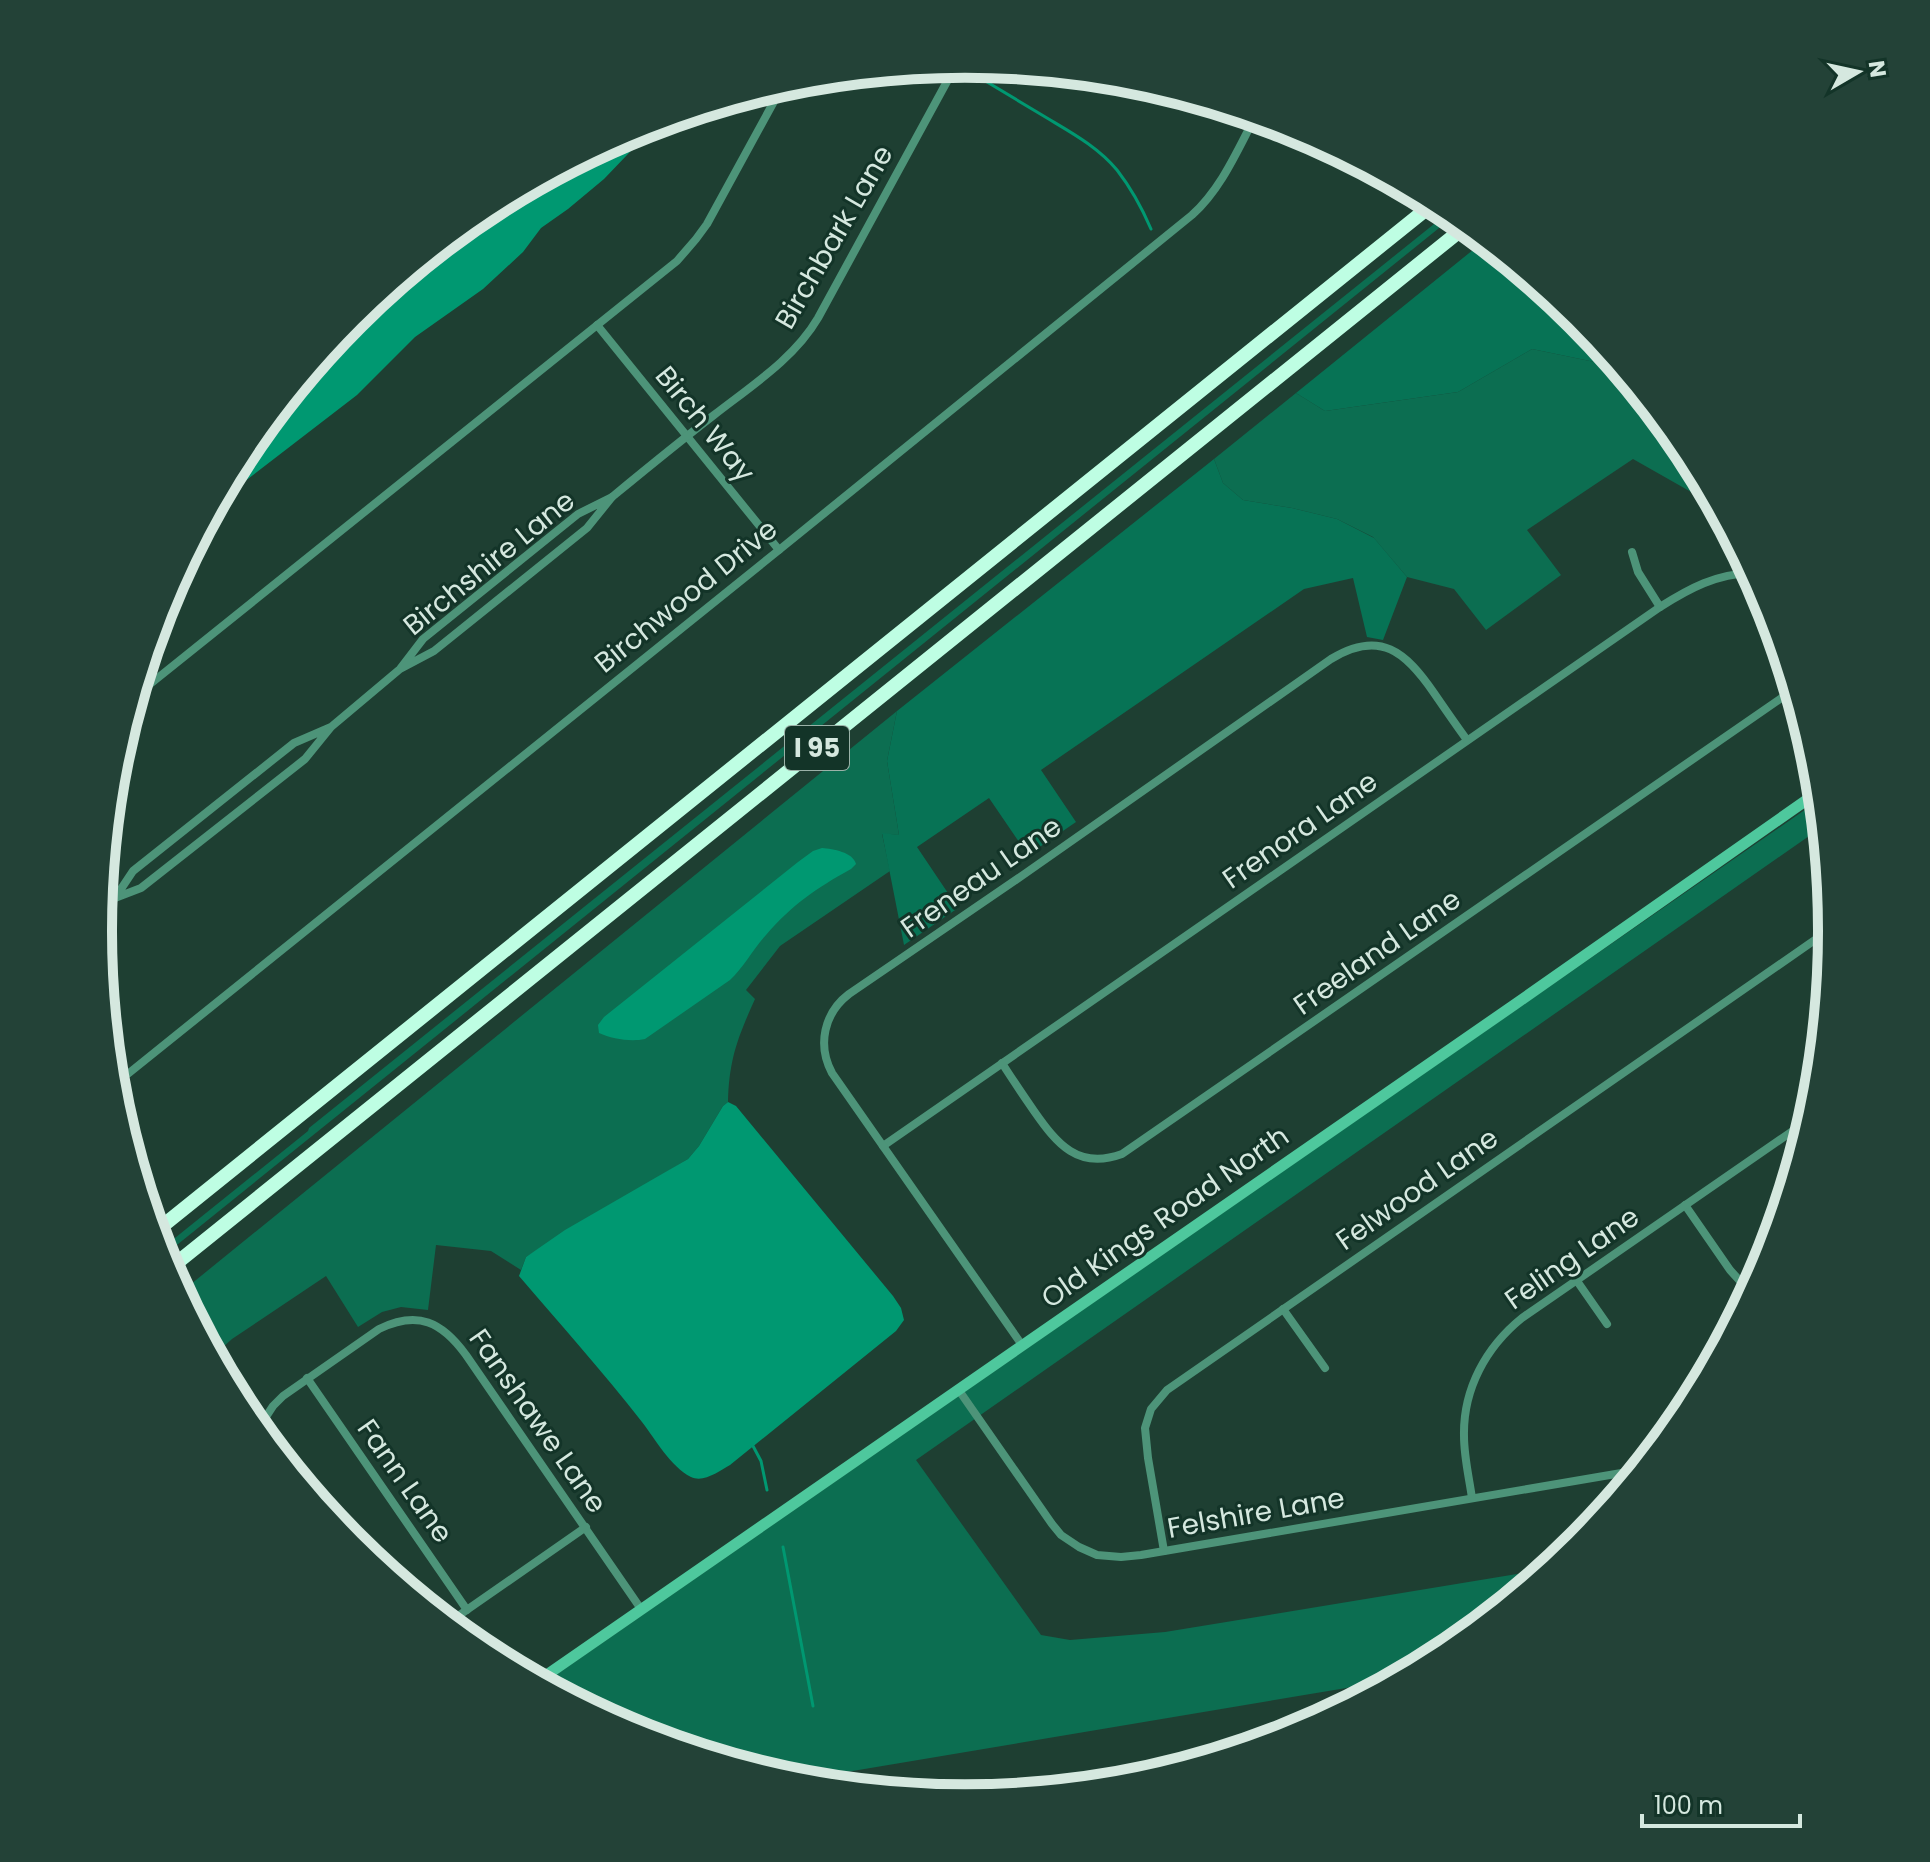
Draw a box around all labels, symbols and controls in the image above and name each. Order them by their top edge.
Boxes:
north arrow [1818,32,1898,112]
text: N [1861,58,1894,80]
street label: Birchbark Lane [766,138,902,336]
street label: Birch Way [646,358,764,490]
street label: Birchshire Lane [395,482,583,644]
street label: Birchwood Drive [586,510,786,682]
road number: I 95 [785,726,849,770]
street label: Frenora Lane [1215,762,1385,898]
street label: Freneau Lane [893,807,1069,947]
street label: Freeland Lane [1286,880,1468,1024]
street label: Old Kings Road North [1033,1117,1297,1317]
street label: Felwood Lane [1328,1119,1506,1259]
street label: Feling Lane [1497,1197,1647,1319]
street label: Fanshawe Lane [460,1321,616,1521]
street label: Fann Lane [348,1411,462,1551]
street label: Felshire Lane [1164,1478,1348,1548]
scale bar [1642,1778,1800,1828]
text: 100 m [1654,1789,1723,1822]

